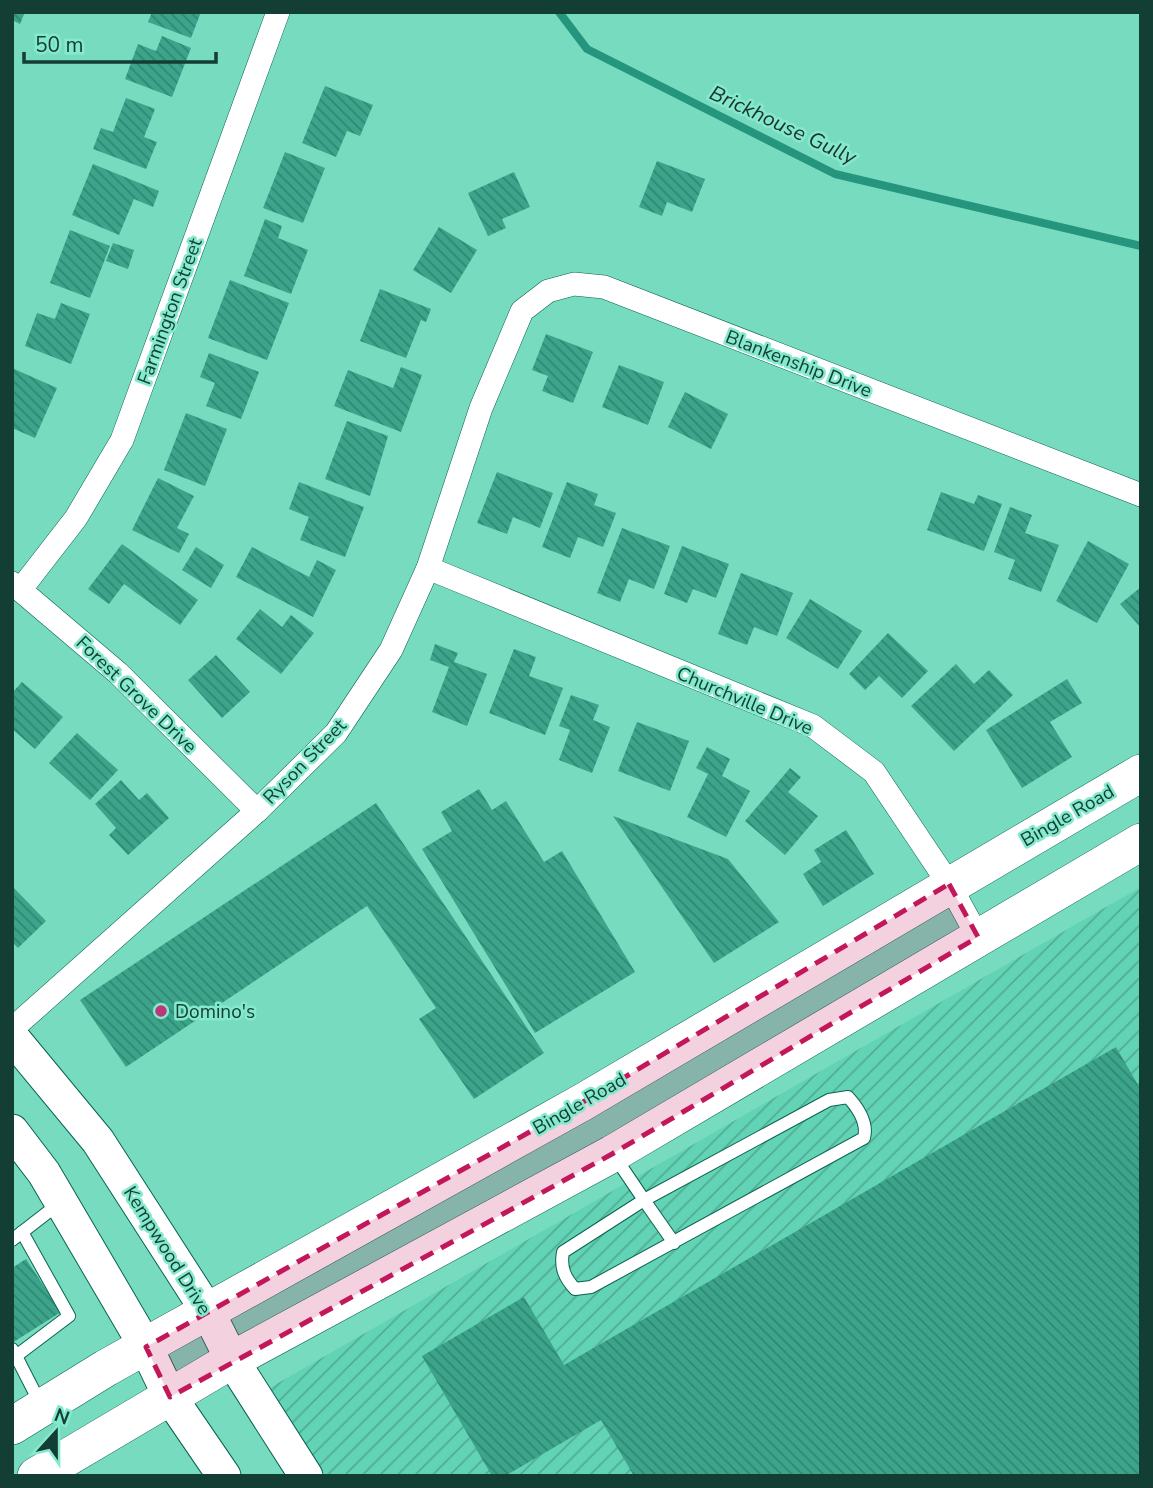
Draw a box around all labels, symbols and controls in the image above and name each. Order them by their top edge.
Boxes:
scale bar [24,21,217,65]
text: 50 m [35,31,84,59]
water label: Brickhouse Gully [705,79,862,172]
street label: Farmington Street [131,234,209,388]
street label: Blankenship Drive [722,324,876,404]
street label: Forest Grove Drive [70,630,202,759]
street label: Churchville Drive [672,660,817,741]
street label: Ryson Street [257,713,352,810]
street label: Bingle Road [1016,779,1119,853]
place label: Domino's [175,999,255,1025]
marker: Domino's [153,1003,169,1019]
street label: Bingle Road [528,1067,631,1141]
street label: Kempwood Drive [117,1181,217,1320]
north arrow [21,1397,91,1467]
text: N [50,1402,73,1432]

